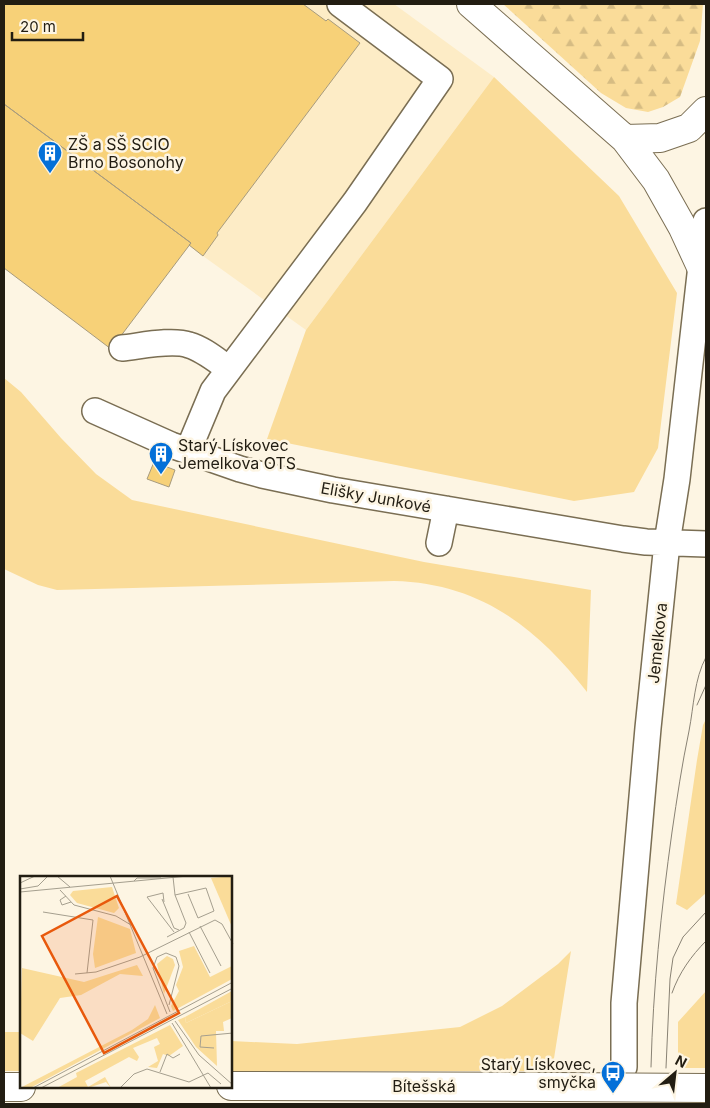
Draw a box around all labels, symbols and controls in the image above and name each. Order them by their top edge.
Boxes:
scale bar [12,10,84,42]
text: 20 m [20,17,56,36]
place label: ZŠ a SŠ SCIO Brno Bosonohy [68,134,184,172]
building icon: ZŠ a SŠ SCIO Brno Bosonohy [37,140,63,174]
place label: Starý Lískovec Jemelkova OTS [178,435,296,473]
building icon: Starý Lískovec Jemelkova OTS [148,441,174,475]
street label: Elišky Junkové [319,477,433,517]
street label: Jemelkova [643,602,671,684]
inset map [20,876,232,1088]
north arrow [650,1048,700,1098]
text: N [673,1051,690,1071]
place label: Starý Lískovec, smyčka [481,1054,596,1092]
bus stop icon: Starý Lískovec, smyčka [600,1060,626,1094]
street label: Bítešská [392,1076,456,1096]

